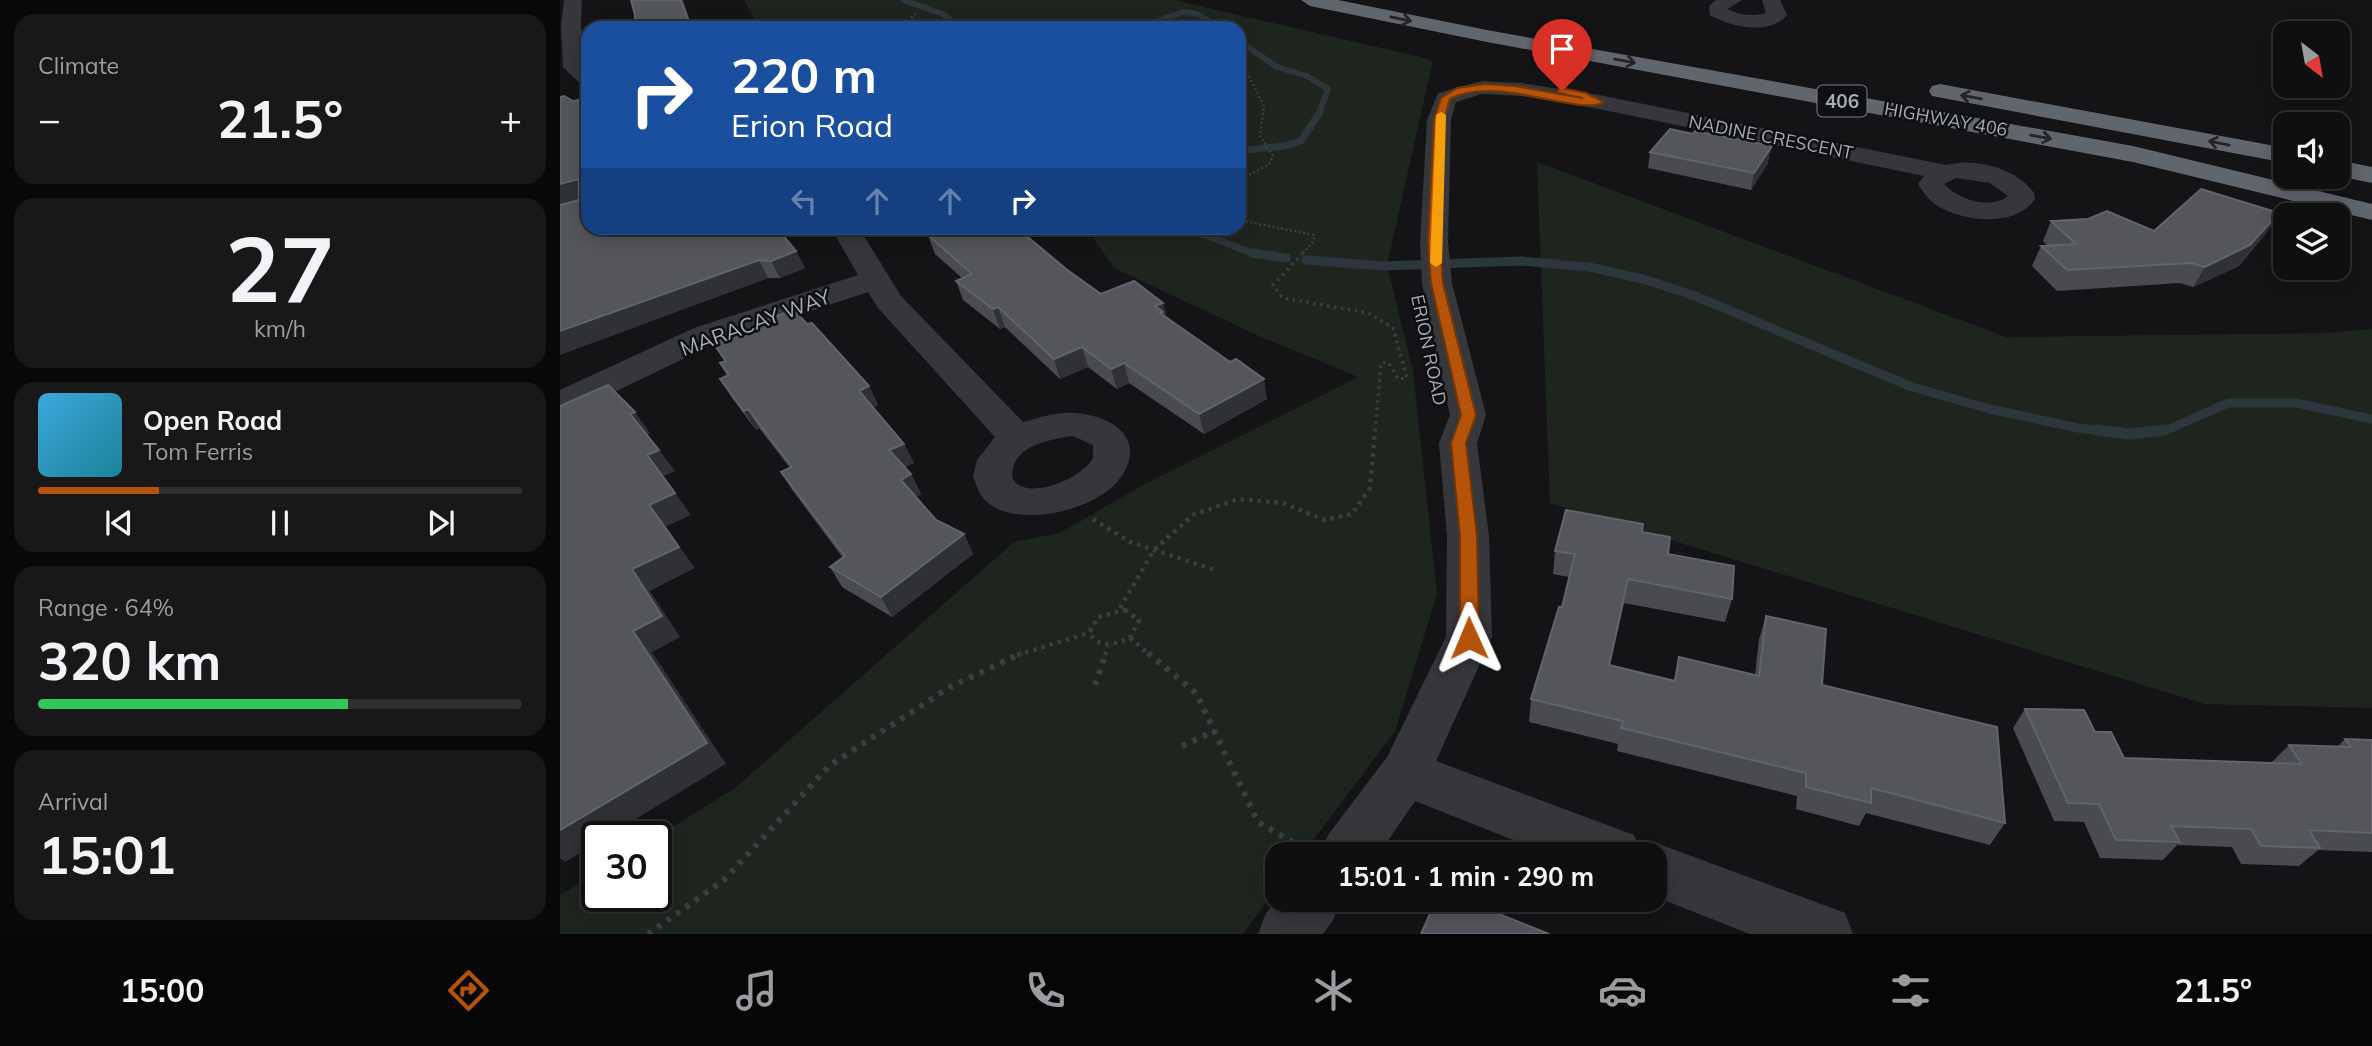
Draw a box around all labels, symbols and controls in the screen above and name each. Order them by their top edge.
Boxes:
one-way arrow [1389,13,1412,27]
pin [1532,19,1592,91]
north arrow [2273,21,2350,98]
map controls [2273,21,2350,280]
icon: arrive [1543,30,1581,68]
text: 220 m [731,44,877,105]
icon: right [616,49,707,140]
text: Climate [38,51,119,80]
one-way arrow [1613,55,1635,68]
text: 21.5° [217,86,343,151]
road number: 406 [1818,86,1866,116]
one-way arrow [1960,90,1983,103]
text: − [38,95,61,143]
text: + [499,95,522,143]
street label: HIGHWAY 406 [1883,97,2009,141]
text: Erion Road [731,105,893,145]
street label: NADINE CRESCENT [1687,110,1855,164]
button: sound [2273,112,2350,189]
one-way arrow [2029,131,2052,144]
one-way arrow [2208,135,2231,149]
icon: left [785,182,823,220]
icon: ahead [858,182,896,220]
icon: ahead [931,182,969,220]
icon: right [1004,182,1042,220]
button: layers [2273,203,2350,280]
text: 27 [225,211,335,325]
street label: MARACAY WAY [676,283,834,361]
street label: ERION ROAD [1406,293,1452,407]
text: km/h [254,314,306,343]
text: Open Road [143,404,282,437]
text: Tom Ferris [143,437,253,466]
icon: previous [100,504,138,542]
icon: pause [261,504,299,542]
icon: next [422,504,460,542]
text: Range · 64% [38,593,174,622]
position arrow [1432,601,1506,675]
text: 320 km [38,628,221,693]
text: Arrival [38,787,108,816]
speed limit sign: 30 [581,821,672,912]
text: 15:01 [38,822,176,887]
text: 15:01 · 1 min · 290 m [1338,860,1594,893]
icon: directions [444,966,493,1015]
icon: music [732,966,781,1015]
icon: phone [1021,966,1070,1015]
icon: climate [1309,966,1358,1015]
icon: car [1598,966,1647,1015]
icon: filters [1886,966,1935,1015]
text: 15:00 [120,970,204,1010]
text: 21.5° [2175,970,2252,1010]

